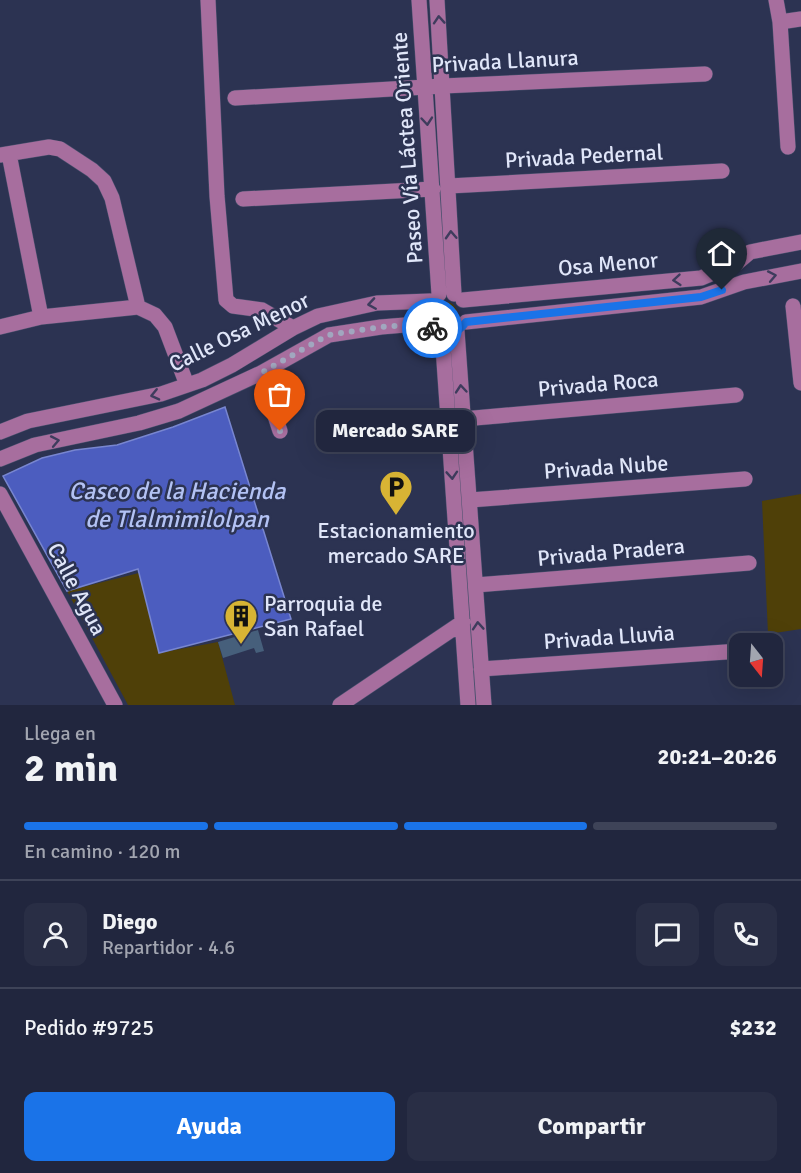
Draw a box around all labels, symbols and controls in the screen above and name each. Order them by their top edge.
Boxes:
one-way arrow [432,15,445,24]
street label: Paseo Vía Láctea Oriente [385,31,429,265]
street label: Privada Llanura [431,44,579,78]
one-way arrow [420,117,433,126]
street label: Privada Pedernal [504,138,664,174]
pin [696,228,747,290]
one-way arrow [445,231,458,240]
icon: home [705,237,738,270]
street label: Osa Menor [557,246,659,282]
one-way arrow [767,270,777,283]
one-way arrow [673,273,682,286]
street label: Calle Osa Menor [164,286,314,378]
one-way arrow [367,297,377,310]
courier [402,298,462,358]
icon: bike [416,312,449,345]
street label: Privada Roca [537,365,659,403]
pin [254,369,305,431]
icon: bag [263,378,296,411]
one-way arrow [455,385,468,394]
one-way arrow [150,388,160,401]
callout: Mercado SARE [316,410,475,452]
text: Mercado SARE [332,418,459,443]
one-way arrow [50,435,60,448]
street label: Privada Nube [543,449,669,485]
parking icon: Estacionamiento mercado SARE [378,469,414,516]
one-way arrow [445,471,458,480]
water label: Casco de la Hacienda de Tlalmimilolpan [69,476,286,534]
place label: Estacionamiento mercado SARE [317,517,475,569]
street label: Privada Pradera [536,532,686,572]
street label: Calle Agua [41,538,113,640]
place label: Parroquia de San Rafael [264,590,383,642]
building icon: Parroquia de San Rafael [223,598,259,645]
street label: Privada Lluvia [543,619,675,655]
one-way arrow [472,621,485,630]
north arrow [729,633,783,687]
map controls [729,633,783,687]
text: Llega en [24,721,96,746]
text: 20:21–20:26 [658,743,777,770]
text: 2 min [24,744,118,792]
text: En camino · 120 m [24,839,181,864]
button: person [24,903,87,966]
button: chat [636,903,699,966]
button: phone [714,903,777,966]
text: Diego [102,908,157,935]
text: Repartidor · 4.6 [102,935,235,960]
text: Pedido #9725 [24,1014,154,1041]
text: $232 [729,1014,777,1041]
button: Ayuda [24,1092,395,1161]
button: Compartir [407,1092,777,1161]

